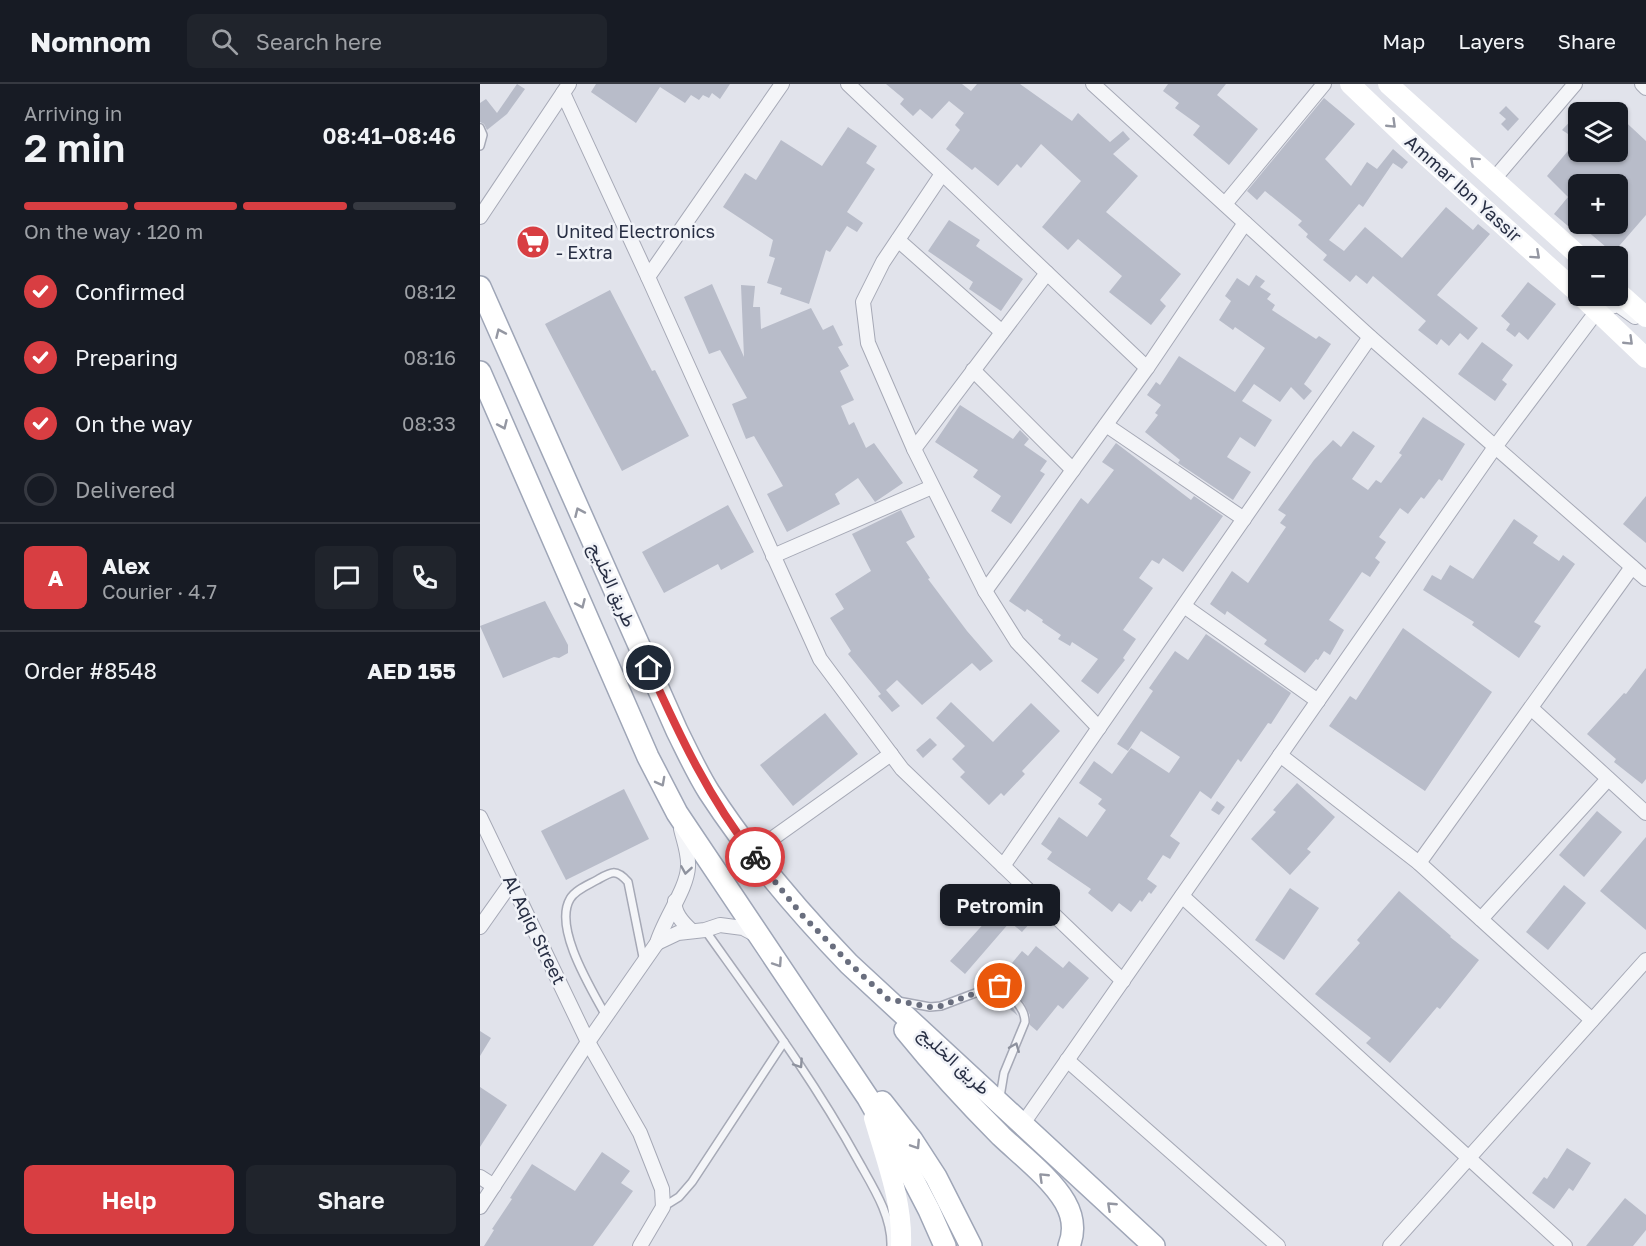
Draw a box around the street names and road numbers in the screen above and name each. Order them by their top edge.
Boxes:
street label: Ammar Ibn Yassir [1401,130,1526,246]
street label: طريق الخليج [583,539,641,631]
street label: Al Aqiq Street [499,871,571,988]
street label: طريق الخليج [913,1022,995,1100]

